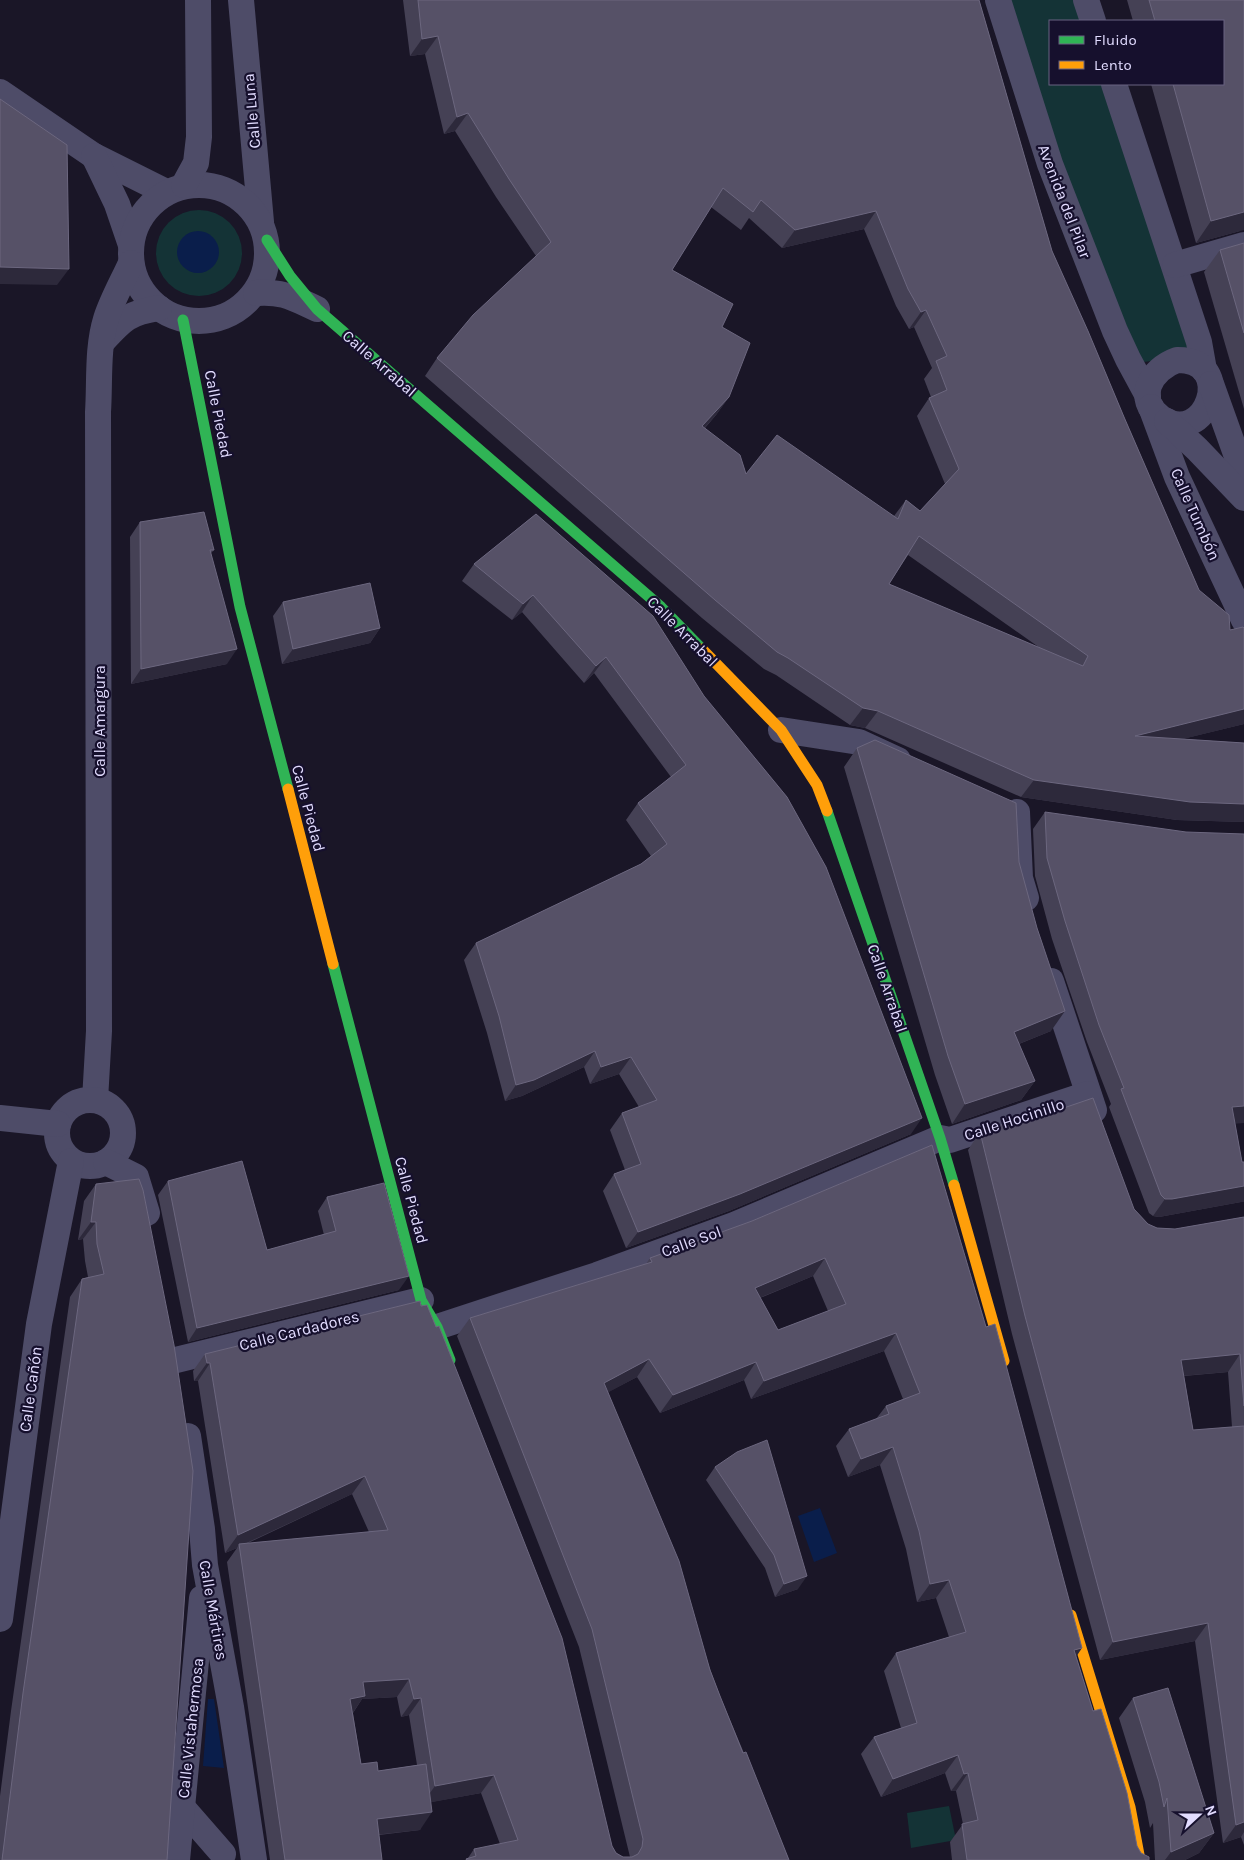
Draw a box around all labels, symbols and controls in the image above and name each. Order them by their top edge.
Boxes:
legend [1049,20,1224,85]
text: Fluido [1094,31,1137,49]
text: Lento [1094,56,1132,74]
street label: Calle Luna [239,73,264,149]
street label: Avenida del Pilar [1034,142,1095,261]
street label: Calle Arrabal [339,326,421,401]
street label: Calle Piedad [201,369,236,460]
street label: Calle Tumbón [1167,465,1224,563]
street label: Calle Arrabal [643,592,722,671]
street label: Calle Amargura [90,665,109,777]
street label: Calle Piedad [288,763,329,854]
street label: Calle Arrabal [864,942,911,1035]
street label: Calle Hocinillo [962,1094,1067,1145]
street label: Calle Piedad [391,1155,432,1246]
street label: Calle Sol [659,1222,724,1261]
street label: Calle Cardadores [237,1306,361,1355]
street label: Calle Cañón [15,1345,46,1433]
street label: Calle Mártires [195,1559,232,1661]
street label: Calle Vistahermosa [174,1657,207,1799]
north arrow [1174,1790,1224,1840]
text: N [1201,1803,1220,1818]

